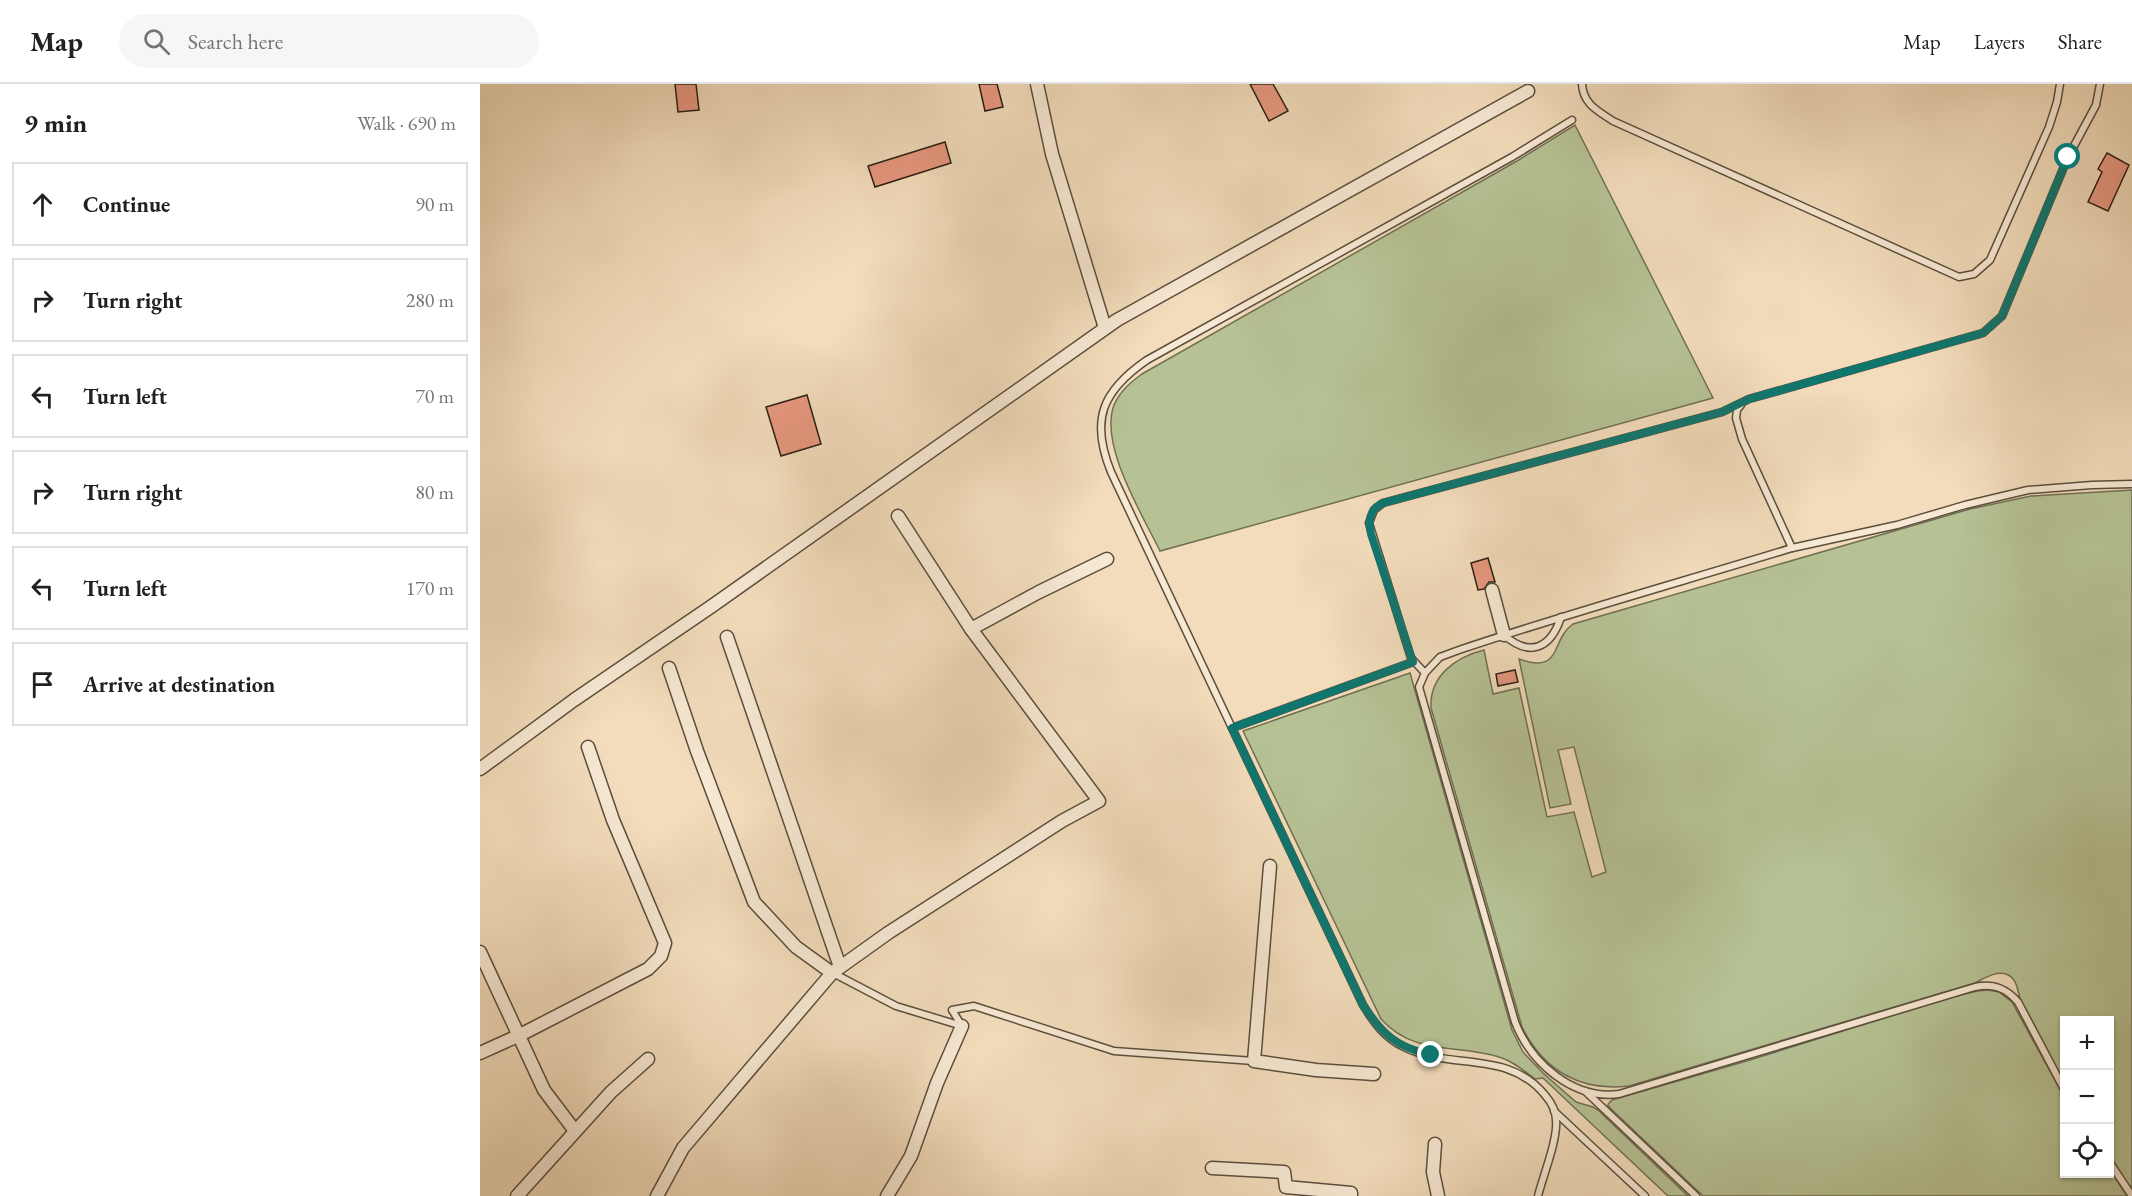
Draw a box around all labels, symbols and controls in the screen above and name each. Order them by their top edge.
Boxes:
search box [119,14,539,68]
text: Map [30,23,83,59]
icon: search [140,25,173,58]
text: Search here [188,27,283,56]
text: Map [1903,28,1941,55]
text: Layers [1974,28,2025,55]
text: Share [2058,28,2102,55]
text: 9 min [24,106,87,140]
text: Walk · 690 m [357,110,456,136]
route start [2054,143,2080,169]
icon: ahead [26,188,59,221]
text: Continue [83,190,170,219]
text: 90 m [415,191,454,217]
icon: right [26,284,59,317]
text: Turn right [83,286,182,315]
text: 280 m [406,287,454,313]
icon: left [26,380,59,413]
text: Turn left [83,382,167,411]
text: 70 m [415,383,454,409]
icon: right [26,476,59,509]
text: Turn right [83,478,182,507]
text: 80 m [415,479,454,505]
icon: left [26,572,59,605]
text: Turn left [83,574,167,603]
text: 170 m [406,575,454,601]
icon: arrive [26,668,59,701]
text: Arrive at destination [83,670,275,699]
map controls [2060,1016,2114,1178]
button: + [2060,1016,2114,1070]
route end [1417,1041,1443,1067]
button: − [2060,1070,2114,1124]
button: locate [2060,1124,2114,1178]

